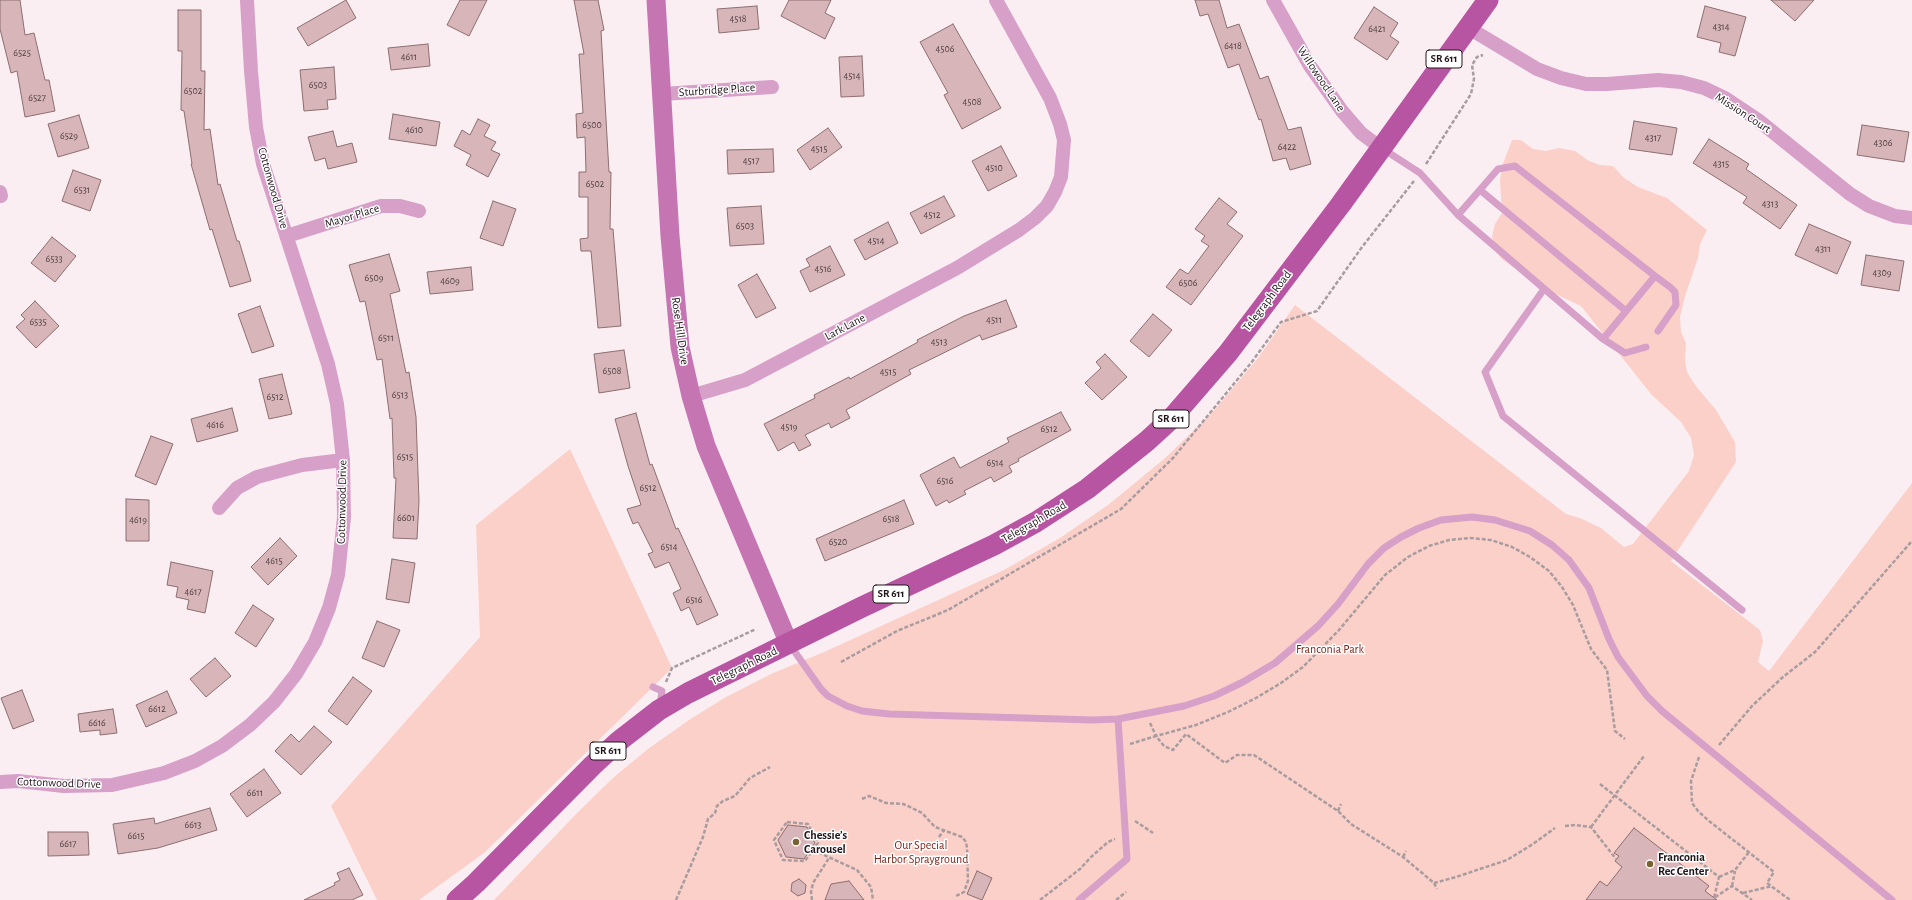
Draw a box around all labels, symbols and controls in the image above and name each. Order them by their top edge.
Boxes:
house number: 4518 [729,13,747,25]
house number: 4314 [1712,21,1730,33]
house number: 6421 [1368,23,1386,35]
house number: 6418 [1224,40,1242,52]
house number: 4506 [936,43,954,55]
street label: Willowood Lane [1294,44,1348,114]
house number: 6525 [13,47,31,59]
road number: SR 611 [1426,50,1462,68]
house number: 4611 [401,51,417,63]
house number: 4514 [843,70,861,82]
house number: 6503 [309,79,327,91]
street label: Sturbridge Place [678,80,756,100]
house number: 6502 [184,85,202,97]
street label: Mission Court [1712,90,1774,136]
house number: 6527 [28,92,46,104]
house number: 4508 [962,96,982,108]
house number: 6500 [582,119,602,131]
house number: 4610 [405,124,423,136]
house number: 6529 [60,130,78,142]
house number: 4317 [1645,132,1661,144]
house number: 4306 [1874,137,1892,149]
house number: 6422 [1278,141,1296,153]
house number: 4515 [811,143,827,155]
street label: Cottonwood Drive [255,146,291,230]
house number: 4517 [743,155,759,167]
house number: 4315 [1713,158,1729,170]
house number: 4510 [985,162,1003,174]
house number: 6502 [586,178,604,190]
house number: 6531 [74,184,90,196]
house number: 4313 [1762,198,1778,210]
street label: Mayor Place [323,201,381,231]
house number: 4512 [924,209,940,221]
house number: 6503 [736,220,754,232]
house number: 4514 [867,235,885,247]
house number: 4311 [1815,243,1831,255]
house number: 6533 [45,253,63,265]
house number: 4516 [814,263,832,275]
house number: 4309 [1873,267,1891,279]
street label: Telegraph Road [1239,268,1295,334]
house number: 6509 [365,272,383,284]
house number: 4609 [440,275,460,287]
house number: 6506 [1179,277,1197,289]
street label: Rose Hill Drive [668,296,692,366]
street label: Lark Lane [822,310,868,344]
house number: 4511 [986,314,1002,326]
house number: 6535 [29,316,47,328]
house number: 6511 [378,332,394,344]
house number: 4513 [931,336,947,348]
house number: 6508 [603,365,621,377]
house number: 4515 [880,366,896,378]
house number: 6513 [392,389,408,401]
house number: 6512 [267,391,283,403]
road number: SR 611 [1153,410,1189,428]
house number: 4616 [206,419,224,431]
house number: 4519 [780,421,798,433]
house number: 6512 [1041,423,1057,435]
house number: 6515 [397,451,413,463]
house number: 6514 [986,457,1004,469]
street label: Cottonwood Drive [334,460,350,544]
house number: 6516 [936,475,954,487]
house number: 6512 [640,482,656,494]
street label: Telegraph Road [999,498,1069,546]
house number: 6601 [397,512,415,524]
house number: 6518 [882,513,900,525]
house number: 4619 [129,514,147,526]
house number: 6520 [829,536,847,548]
house number: 6514 [660,541,678,553]
house number: 4615 [265,555,283,567]
road number: SR 611 [873,585,909,603]
house number: 4617 [184,586,202,598]
house number: 6516 [685,594,703,606]
park label: Franconia Park [1296,642,1364,656]
street label: Telegraph Road [708,644,780,688]
house number: 6612 [148,703,166,715]
house number: 6616 [88,717,106,729]
road number: SR 611 [590,742,626,760]
street label: Cottonwood Drive [17,774,101,792]
house number: 6611 [247,787,263,799]
house number: 6613 [185,819,201,831]
place label: Chessie’s Carousel [804,828,847,856]
house number: 6615 [127,830,145,842]
marker: Chessie’s Carousel [791,837,801,847]
house number: 6617 [59,838,77,850]
park label: Our Special Harbor Sprayground [874,838,968,866]
place label: Franconia Rec Center [1658,850,1709,878]
marker: Franconia Rec Center [1645,859,1655,869]

